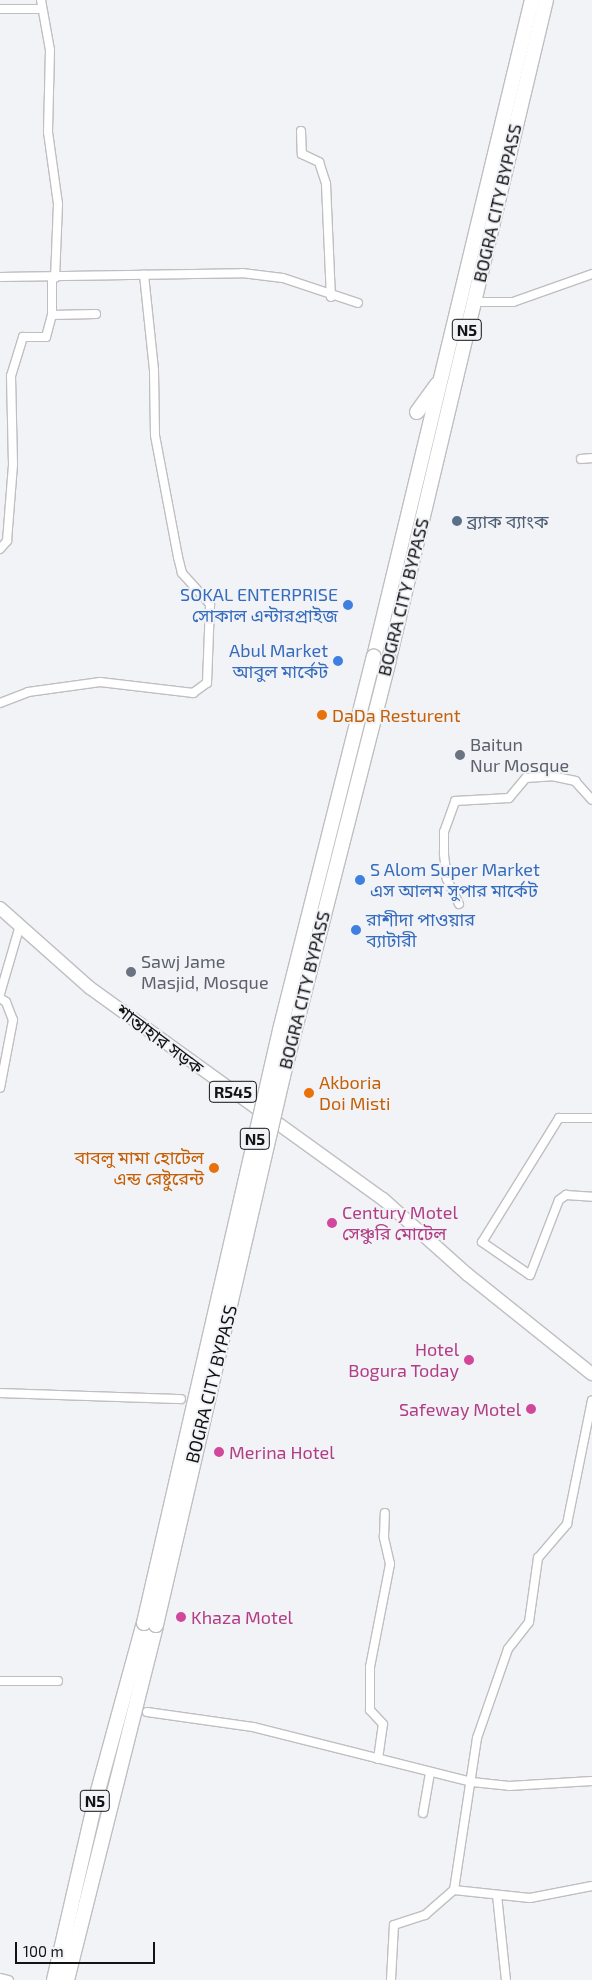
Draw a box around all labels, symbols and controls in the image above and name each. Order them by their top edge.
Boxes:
street label: BOGRA CITY BYPASS [468,121,526,285]
road number: N5 [451,316,483,344]
place label: ব্র্যাক ব্যাংক [467,510,549,532]
street label: BOGRA CITY BYPASS [373,515,433,679]
marker: ব্র্যাক ব্যাংক [451,515,463,527]
place label: SOKAL ENTERPRISE সোকাল এন্টারপ্রাইজ [180,584,338,626]
marker: SOKAL ENTERPRISE সোকাল এন্টারপ্রাইজ [342,599,354,611]
place label: Abul Market আবুল মার্কেট [229,640,328,682]
marker: Abul Market আবুল মার্কেট [332,655,344,667]
place label: DaDa Resturent [332,704,461,726]
marker: DaDa Resturent [316,709,328,721]
place label: Baitun Nur Mosque [470,734,570,776]
marker: Baitun Nur Mosque [454,749,466,761]
place label: S Alom Super Market এস আলম সুপার মার্কেট [370,859,541,902]
marker: S Alom Super Market এস আলম সুপার মার্কেট [354,874,366,886]
street label: BOGRA CITY BYPASS [274,908,334,1072]
place label: রাশীদা পাওয়ার ব্যাটারী [366,909,475,952]
marker: রাশীদা পাওয়ার ব্যাটারী [350,924,362,936]
place label: Sawj Jame Masjid, Mosque [141,951,269,994]
marker: Sawj Jame Masjid, Mosque [125,966,137,978]
street label: শান্তাহার সড়ক [112,999,208,1079]
place label: Akboria Doi Misti [319,1072,390,1114]
road number: R545 [208,1078,258,1106]
marker: Akboria Doi Misti [303,1087,315,1099]
road number: N5 [239,1126,271,1152]
place label: বাবলু মামা হোটেল এন্ড রেষ্টুরেন্ট [75,1147,204,1190]
marker: বাবলু মামা হোটেল এন্ড রেষ্টুরেন্ট [208,1162,220,1174]
place label: Century Motel সেঞ্চুরি মোটেল [342,1202,458,1244]
marker: Century Motel সেঞ্চুরি মোটেল [326,1217,338,1229]
street label: BOGRA CITY BYPASS [181,1302,241,1466]
place label: Hotel Bogura Today [348,1339,459,1382]
marker: Hotel Bogura Today [463,1354,475,1366]
place label: Safeway Motel [399,1398,521,1420]
marker: Safeway Motel [525,1403,537,1415]
place label: Merina Hotel [229,1441,335,1463]
marker: Merina Hotel [213,1446,225,1458]
place label: Khaza Motel [191,1606,293,1628]
marker: Khaza Motel [175,1611,187,1623]
road number: N5 [79,1788,111,1814]
scale bar [18,1932,158,1964]
text: 100 m [23,1942,64,1960]

